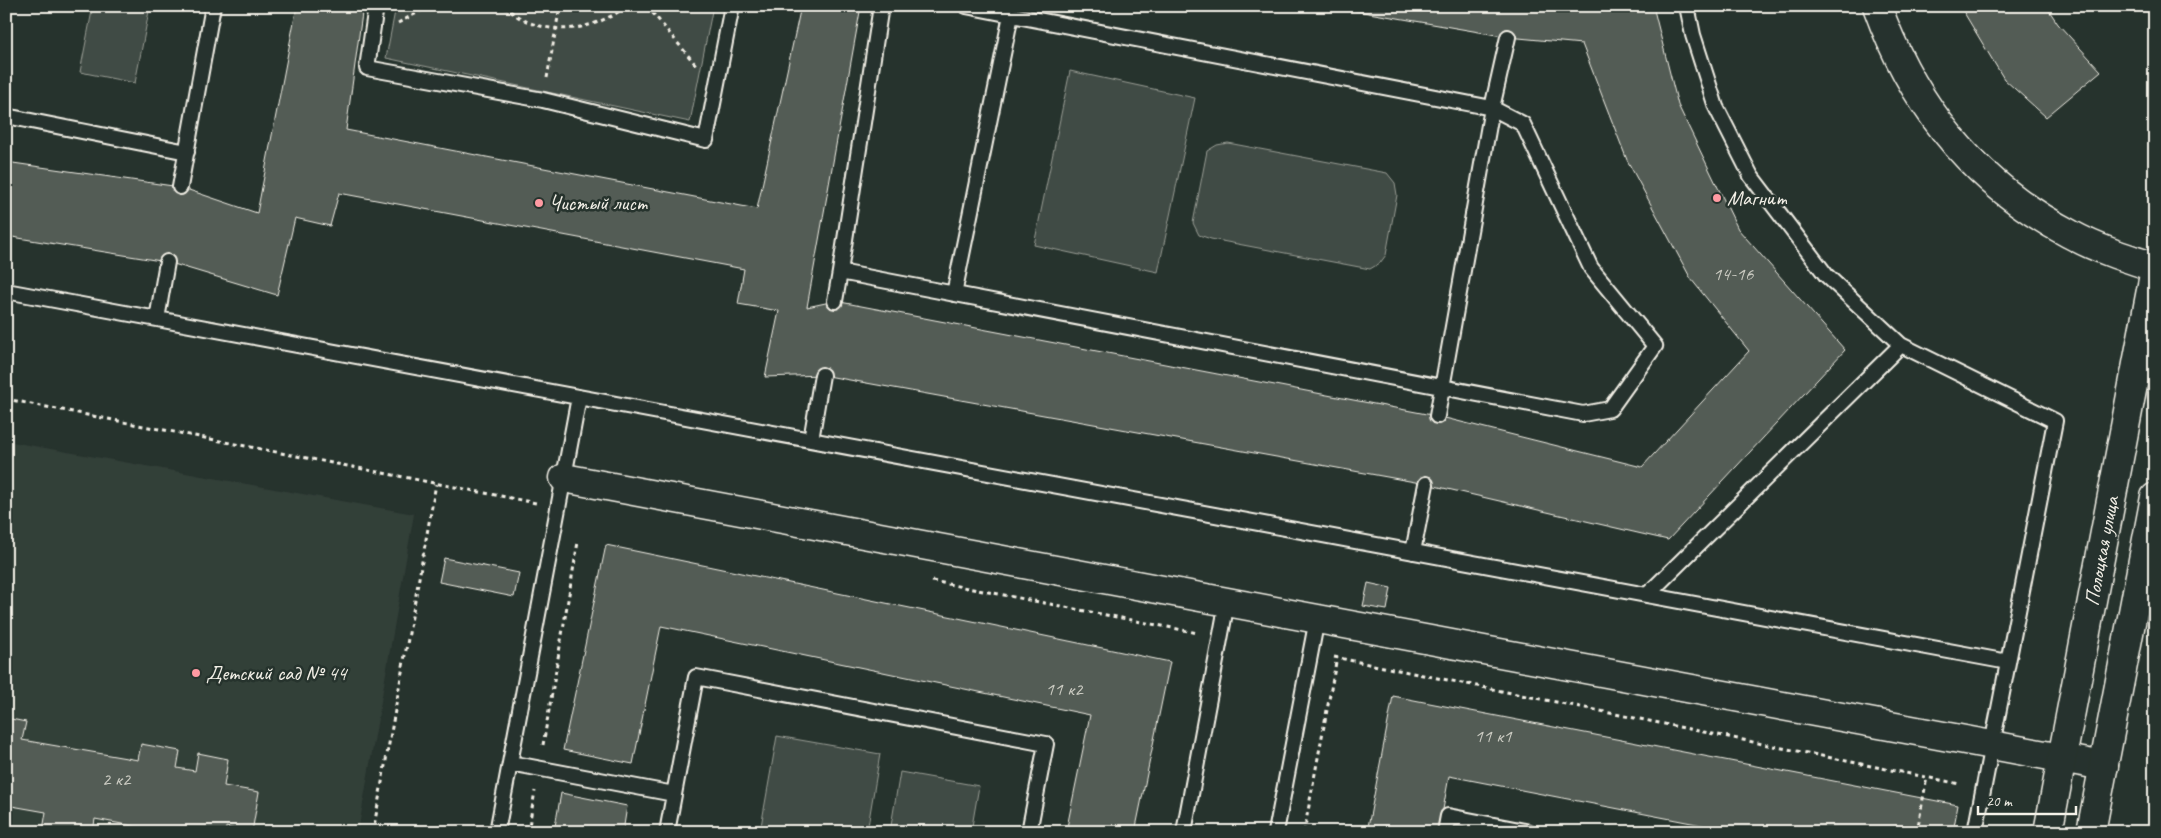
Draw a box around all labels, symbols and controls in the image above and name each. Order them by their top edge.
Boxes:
place label: Магнит [1727,185,1788,211]
place label: Чистый лист [549,190,649,216]
marker: Магнит [1711,192,1723,204]
marker: Чистый лист [533,197,545,209]
house number: 14-16 [1713,262,1755,286]
street label: Полоцкая улица [2078,492,2125,608]
place label: Детский сад № 44 [206,660,349,686]
marker: Детский сад № 44 [190,667,202,679]
house number: 11 к2 [1045,677,1084,701]
house number: 11 к1 [1474,724,1513,748]
house number: 2 к2 [102,767,132,791]
scale bar [1978,783,2076,815]
text: 20 m [1986,792,2013,811]

